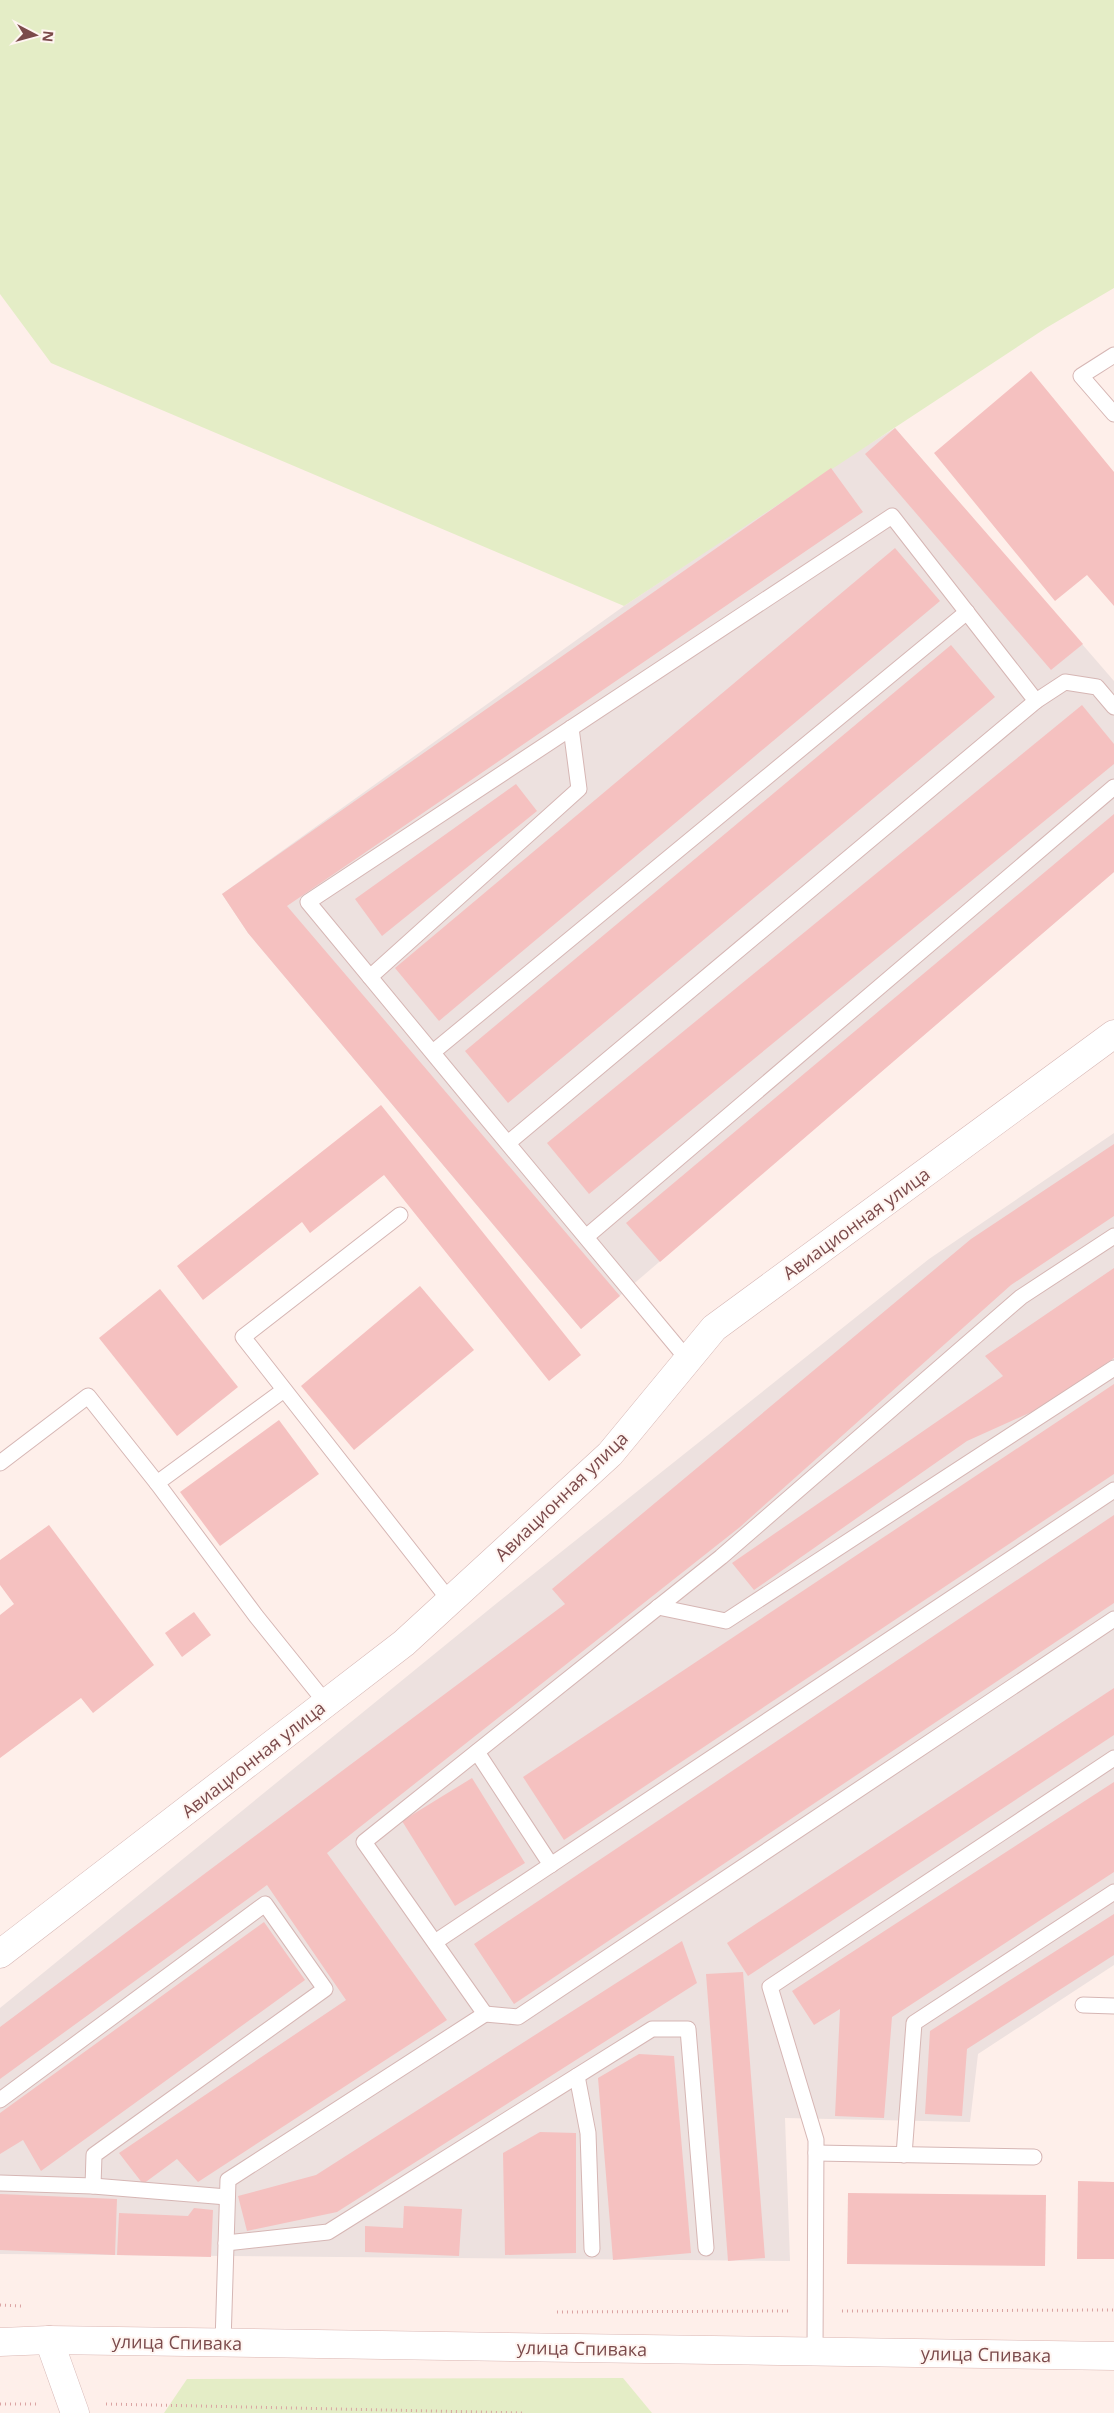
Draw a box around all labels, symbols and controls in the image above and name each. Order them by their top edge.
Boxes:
north arrow [10,10,60,60]
text: N [38,30,58,43]
street label: Авиационная улица [778,1162,934,1284]
street label: Авиационная улица [489,1426,633,1566]
street label: Авиационная улица [176,1695,330,1823]
street label: улица Спивака [112,2329,242,2355]
street label: улица Спивака [517,2335,647,2361]
street label: улица Спивака [921,2341,1051,2367]

